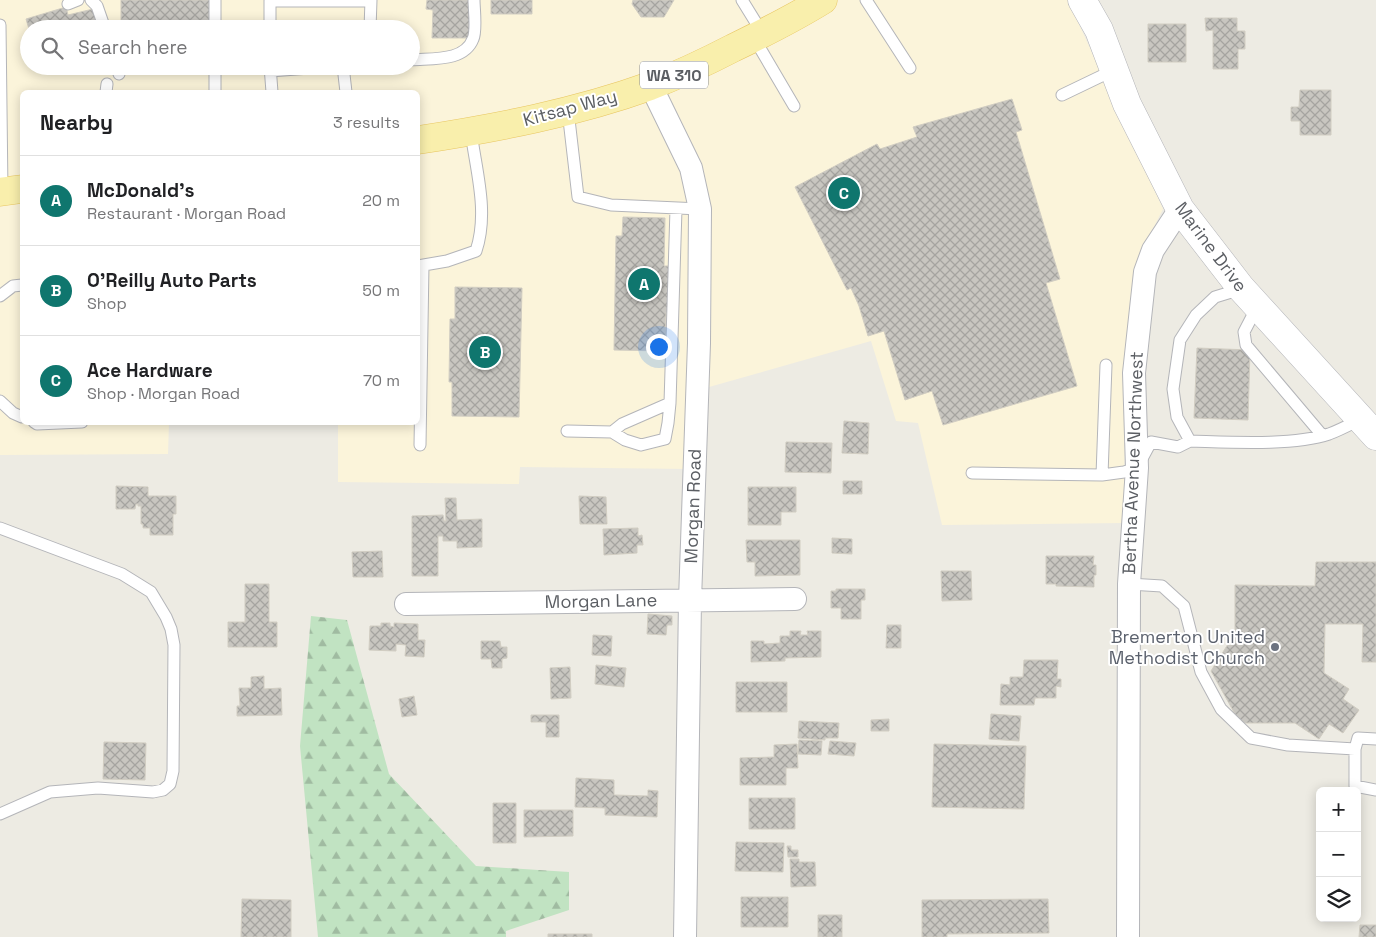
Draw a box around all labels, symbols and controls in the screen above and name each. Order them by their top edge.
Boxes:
search box [20,20,420,75]
icon: search [38,34,66,62]
text: Search here [78,35,188,60]
road number: WA 310 [640,62,708,88]
street label: Kitsap Way [520,84,619,131]
text: Nearby [40,109,113,136]
text: 3 results [333,112,400,133]
pin: C [828,174,860,212]
text: McDonald's [87,178,194,203]
text: A [51,190,61,211]
text: 20 m [362,190,400,211]
street label: Marine Drive [1170,197,1253,296]
text: Restaurant · Morgan Road [87,203,286,224]
pin: A [628,265,660,303]
text: O'Reilly Auto Parts [87,268,257,293]
text: B [51,280,61,301]
text: 50 m [362,280,400,301]
text: Shop [87,293,127,314]
pin: B [469,333,501,371]
your location [646,334,672,360]
street label: Bertha Avenue Northwest [1117,351,1148,575]
text: Ace Hardware [87,358,213,383]
text: C [51,370,61,391]
text: 70 m [363,370,400,391]
text: Shop · Morgan Road [87,383,240,404]
street label: Morgan Road [679,448,706,564]
street label: Morgan Lane [545,588,657,613]
place label: Bremerton United Methodist Church [1109,625,1265,669]
marker: Bremerton United Methodist Church [1269,641,1281,653]
map controls [1316,787,1361,922]
button: + [1316,787,1361,832]
button: − [1316,832,1361,877]
button: layers [1316,877,1361,922]

